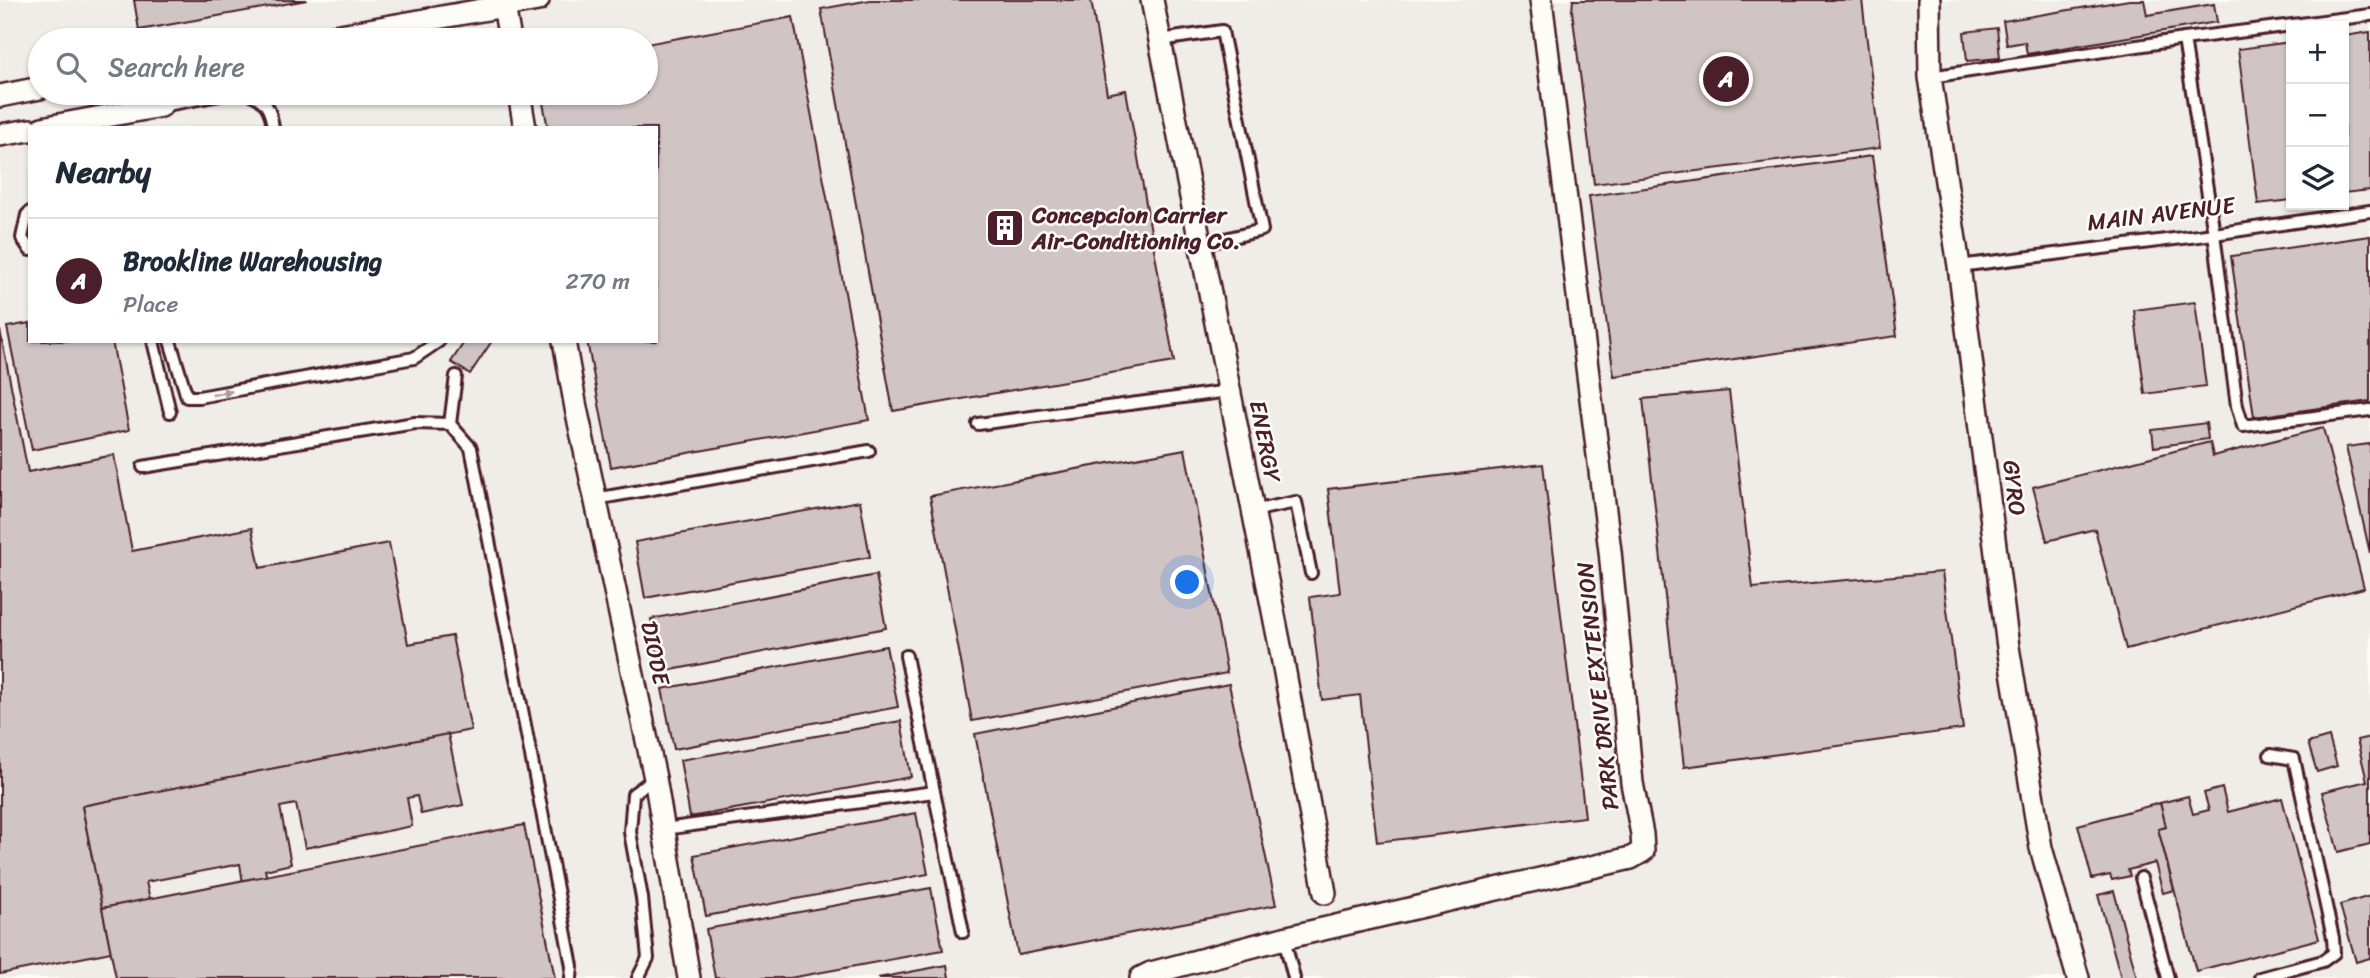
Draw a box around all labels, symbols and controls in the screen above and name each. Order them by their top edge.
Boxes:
map controls [2286,21,2349,210]
button: + [2286,21,2349,84]
search box [28,28,658,105]
text: Search here [108,44,245,90]
icon: search [52,48,90,86]
pin: A [1703,53,1749,105]
button: − [2286,84,2349,147]
text: Nearby [56,145,151,199]
button: layers [2286,147,2349,210]
street label: MAIN AVENUE [2085,184,2238,243]
place label: Concepcion Carrier Air-Conditioning Co. [1031,195,1240,262]
building icon: Concepcion Carrier Air-Conditioning Co. [984,207,1026,249]
text: Brookline Warehousing [123,238,382,284]
text: A [71,261,87,302]
text: 270 m [565,261,630,302]
text: Place [123,284,178,325]
one-way arrow [211,387,233,398]
street label: ENERGY [1237,397,1293,487]
street label: GYRO [1990,458,2038,518]
street label: PARK DRIVE EXTENSION [1565,560,1631,812]
your location [1170,565,1204,599]
street label: DIODE [628,617,682,690]

